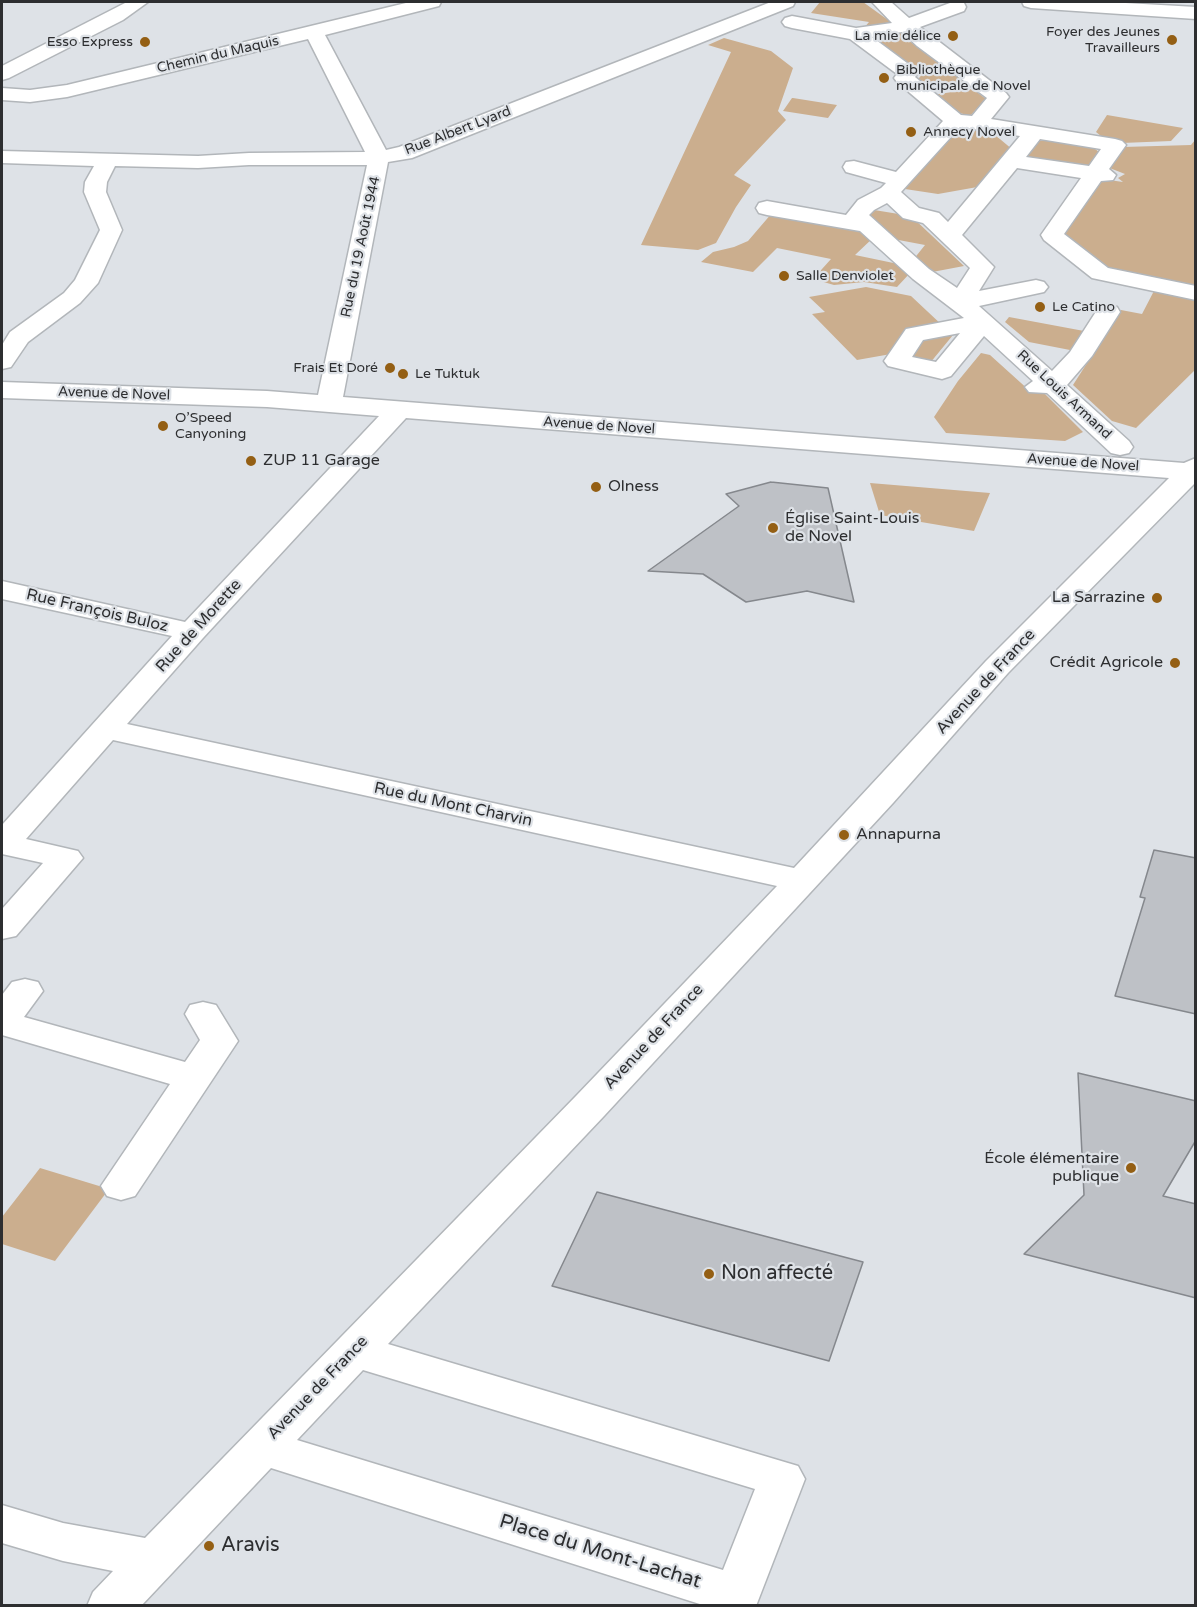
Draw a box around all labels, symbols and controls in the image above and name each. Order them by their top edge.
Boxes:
place label: Foyer des Jeunes Travailleurs [1046,24,1160,56]
place label: La mie délice [854,28,941,44]
marker: La mie délice [946,29,960,43]
street label: Chemin du Maquis [155,33,281,77]
marker: Foyer des Jeunes Travailleurs [1165,33,1179,47]
place label: Esso Express [47,34,133,50]
marker: Esso Express [138,35,152,49]
place label: Bibliothèque municipale de Novel [896,62,1031,94]
marker: Bibliothèque municipale de Novel [877,71,891,85]
street label: Rue Albert Lyard [403,103,513,159]
place label: Annecy Novel [923,124,1015,140]
marker: Annecy Novel [904,125,918,139]
street label: Rue du 19 Août 1944 [338,175,384,319]
place label: Salle Denviolet [796,268,894,284]
marker: Salle Denviolet [777,269,791,283]
place label: Le Catino [1052,299,1115,315]
marker: Le Catino [1033,300,1047,314]
street label: Rue Louis Armand [1013,347,1115,443]
place label: Frais Et Doré [293,360,378,376]
marker: Frais Et Doré [383,361,397,375]
place label: Le Tuktuk [415,366,480,382]
marker: Le Tuktuk [396,367,410,381]
street label: Avenue de Novel [58,384,170,404]
place label: O’Speed Canyoning [175,410,246,442]
street label: Avenue de Novel [542,414,656,438]
marker: O’Speed Canyoning [156,419,170,433]
place label: ZUP 11 Garage [263,451,380,471]
street label: Avenue de Novel [1026,451,1140,475]
marker: ZUP 11 Garage [244,454,258,468]
place label: Olness [608,477,659,497]
marker: Olness [589,480,603,494]
place label: Église Saint-Louis de Novel [785,509,919,547]
marker: Église Saint-Louis de Novel [766,521,780,535]
street label: Rue de Morette [152,575,246,677]
street label: Rue François Buloz [24,585,170,637]
place label: La Sarrazine [1052,588,1145,608]
marker: La Sarrazine [1150,591,1164,605]
street label: Avenue de France [932,626,1040,738]
place label: Crédit Agricole [1050,653,1163,673]
marker: Crédit Agricole [1168,656,1182,670]
street label: Rue du Mont Charvin [372,779,534,831]
place label: Annapurna [856,825,941,845]
marker: Annapurna [837,828,851,842]
street label: Avenue de France [600,981,708,1093]
place label: École élémentaire publique [984,1149,1119,1187]
marker: École élémentaire publique [1124,1161,1138,1175]
place label: Non affecté [721,1262,833,1286]
marker: Non affecté [702,1267,716,1281]
street label: Avenue de France [264,1332,372,1444]
street label: Place du Mont-Lachat [496,1510,704,1594]
place label: Aravis [221,1534,280,1558]
marker: Aravis [202,1539,216,1553]

